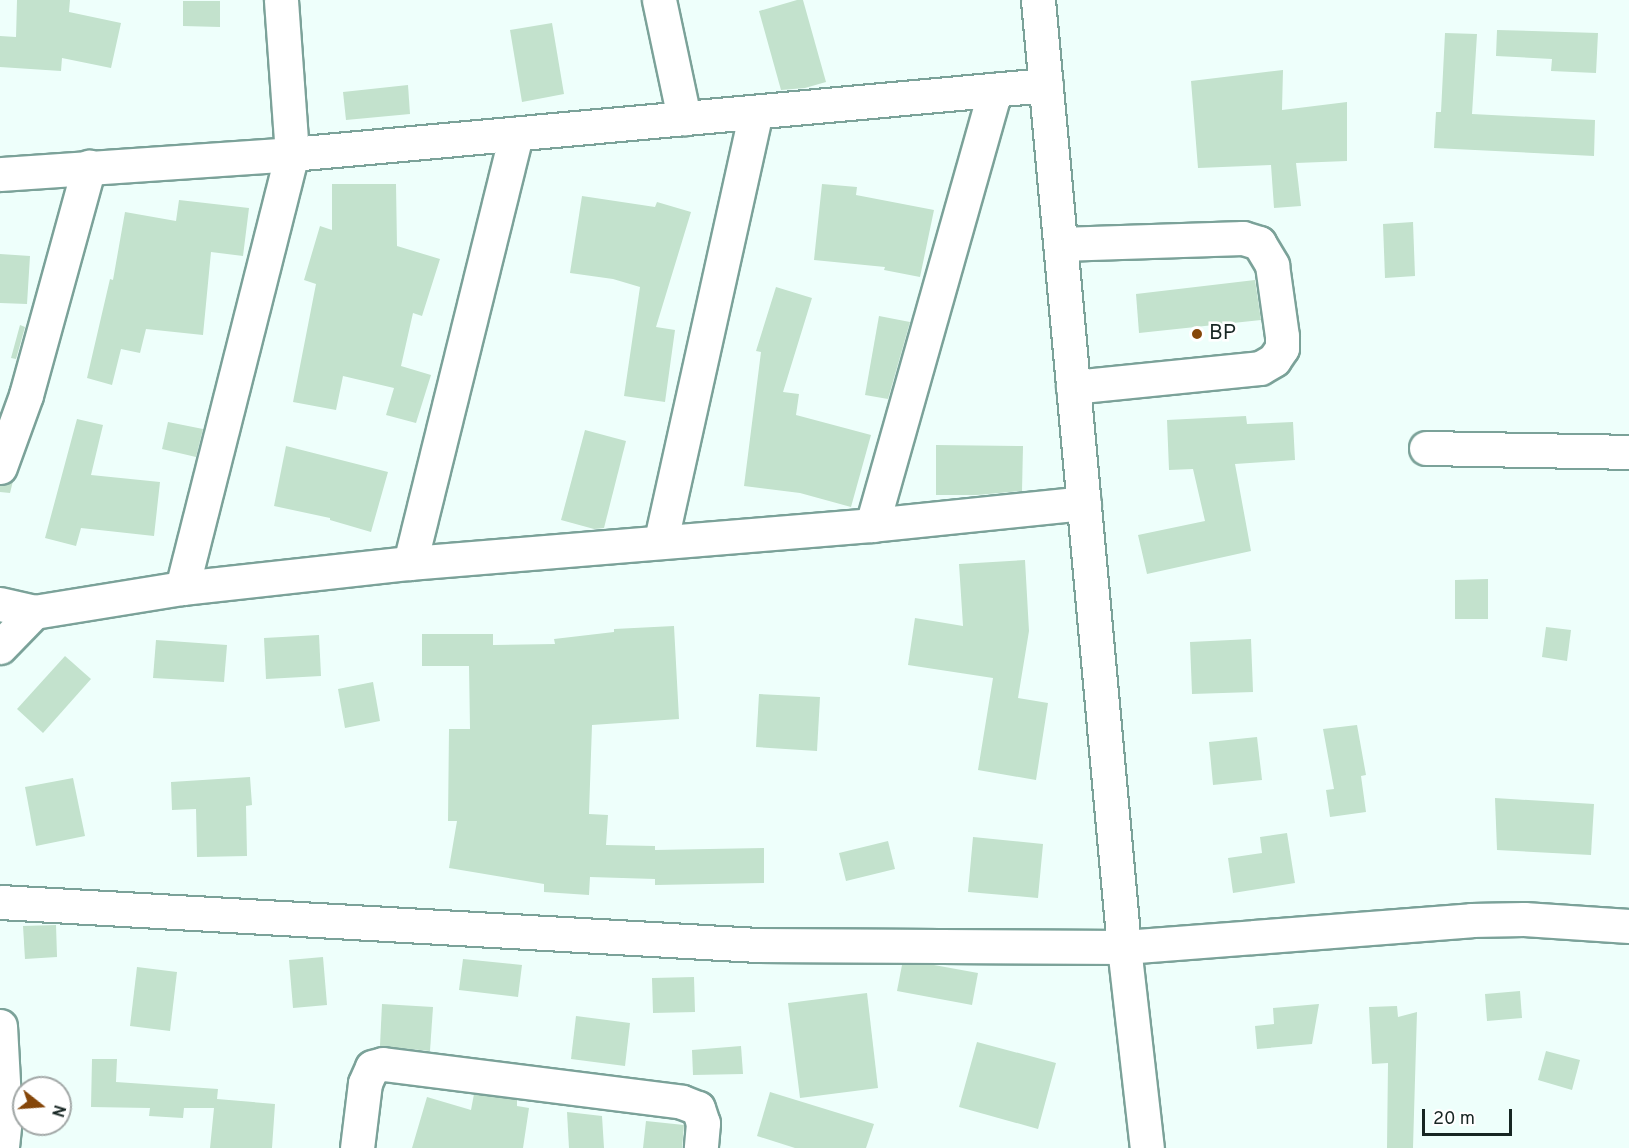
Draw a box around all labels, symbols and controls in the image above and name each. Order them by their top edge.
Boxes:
place label: BP [1209,321,1236,347]
marker: BP [1190,327,1204,341]
north arrow [12,1076,72,1136]
scale bar [1425,1097,1515,1135]
text: N [46,1102,69,1119]
text: 20 m [1433,1108,1475,1131]

